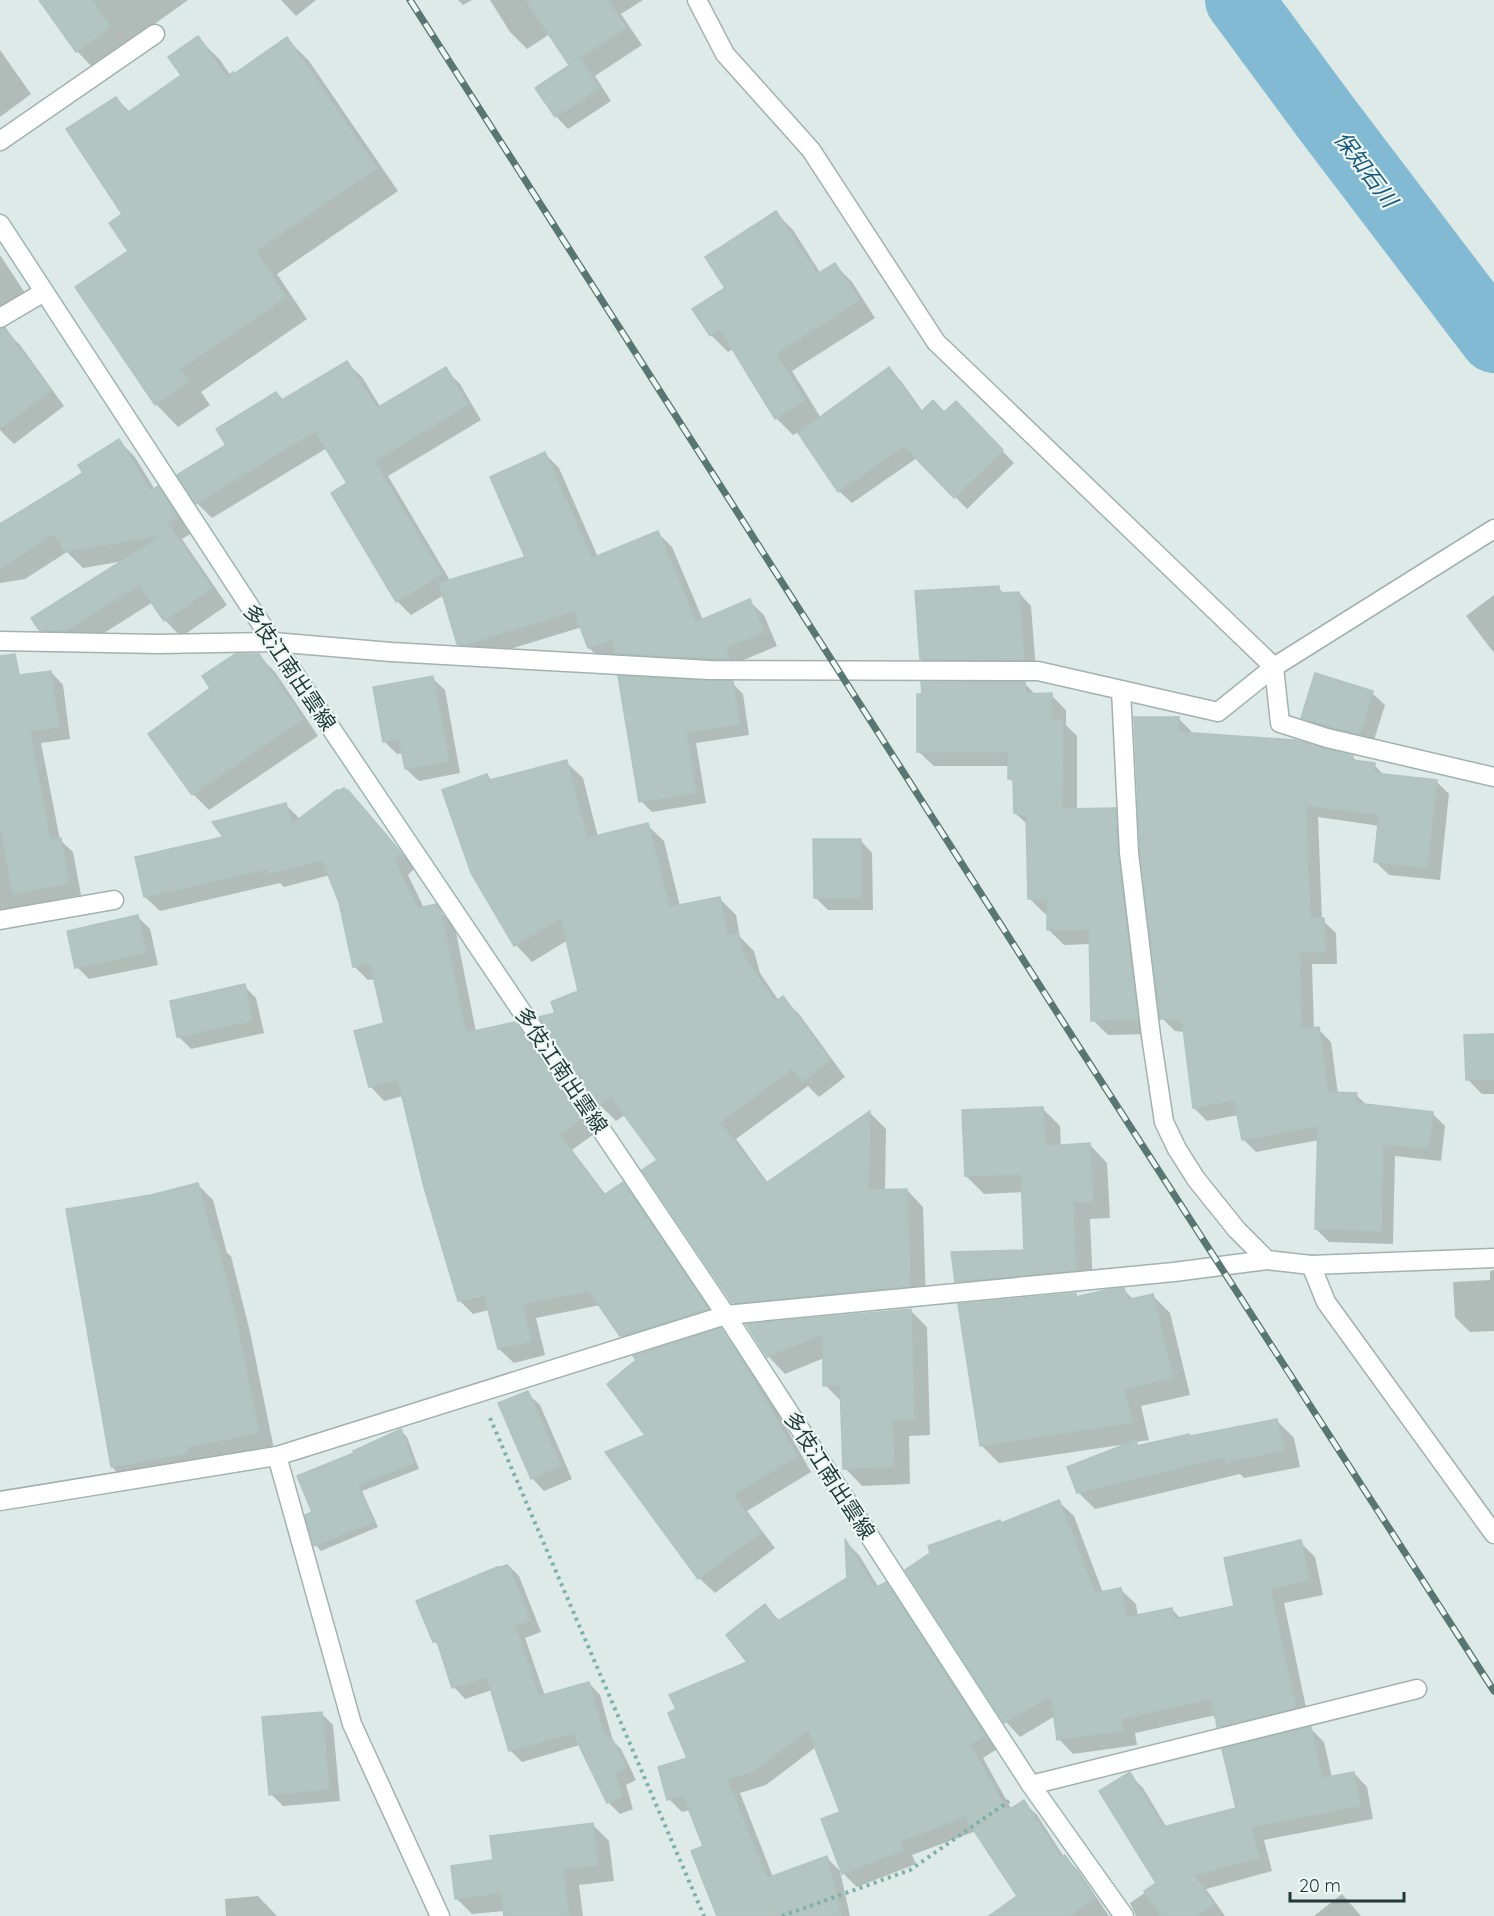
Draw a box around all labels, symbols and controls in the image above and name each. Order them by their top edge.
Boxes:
water label: 保知石川 [1328,125,1405,214]
street label: 多伎江南出雲線 [238,599,342,735]
street label: 多伎江南出雲線 [510,1002,614,1138]
street label: 多伎江南出雲線 [779,1406,881,1544]
scale bar [1290,1865,1404,1903]
text: 20 m [1299,1874,1341,1897]

